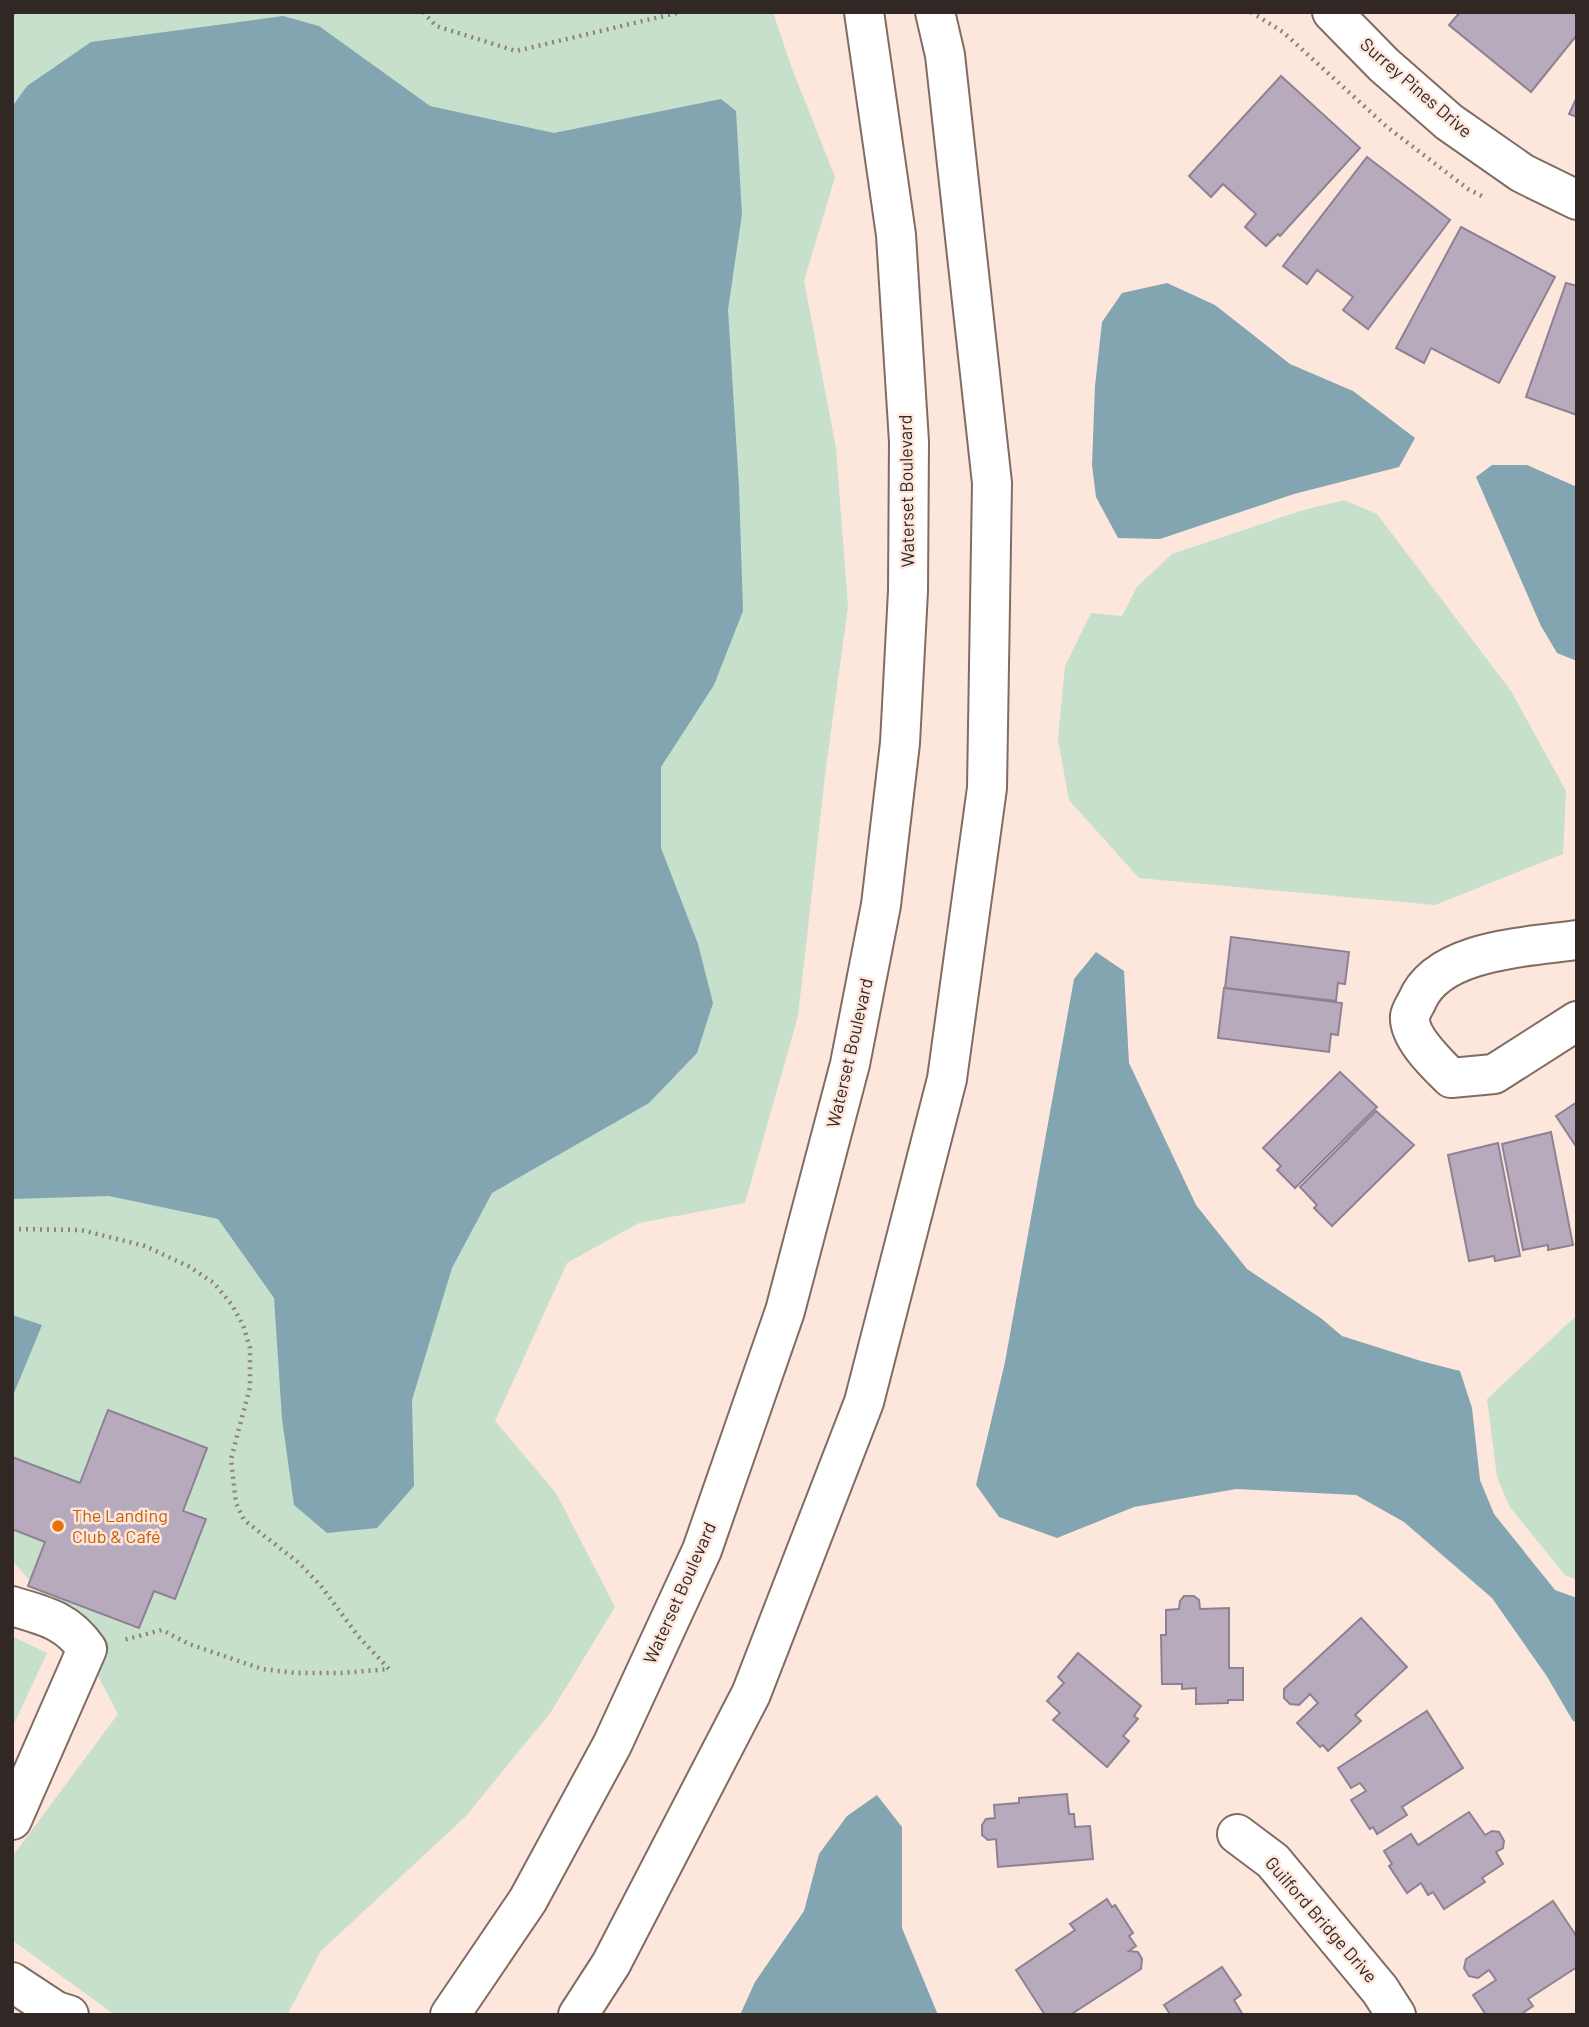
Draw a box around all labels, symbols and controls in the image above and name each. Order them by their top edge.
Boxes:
street label: Surrey Pines Drive [1356,33,1477,142]
street label: Waterset Boulevard [894,414,918,568]
street label: Waterset Boulevard [821,976,877,1130]
place label: The Landing Club & Café [72,1504,168,1547]
marker: The Landing Club & Café [50,1518,66,1534]
street label: Waterset Boulevard [638,1518,720,1667]
street label: Guilford Bridge Drive [1261,1852,1382,1987]

